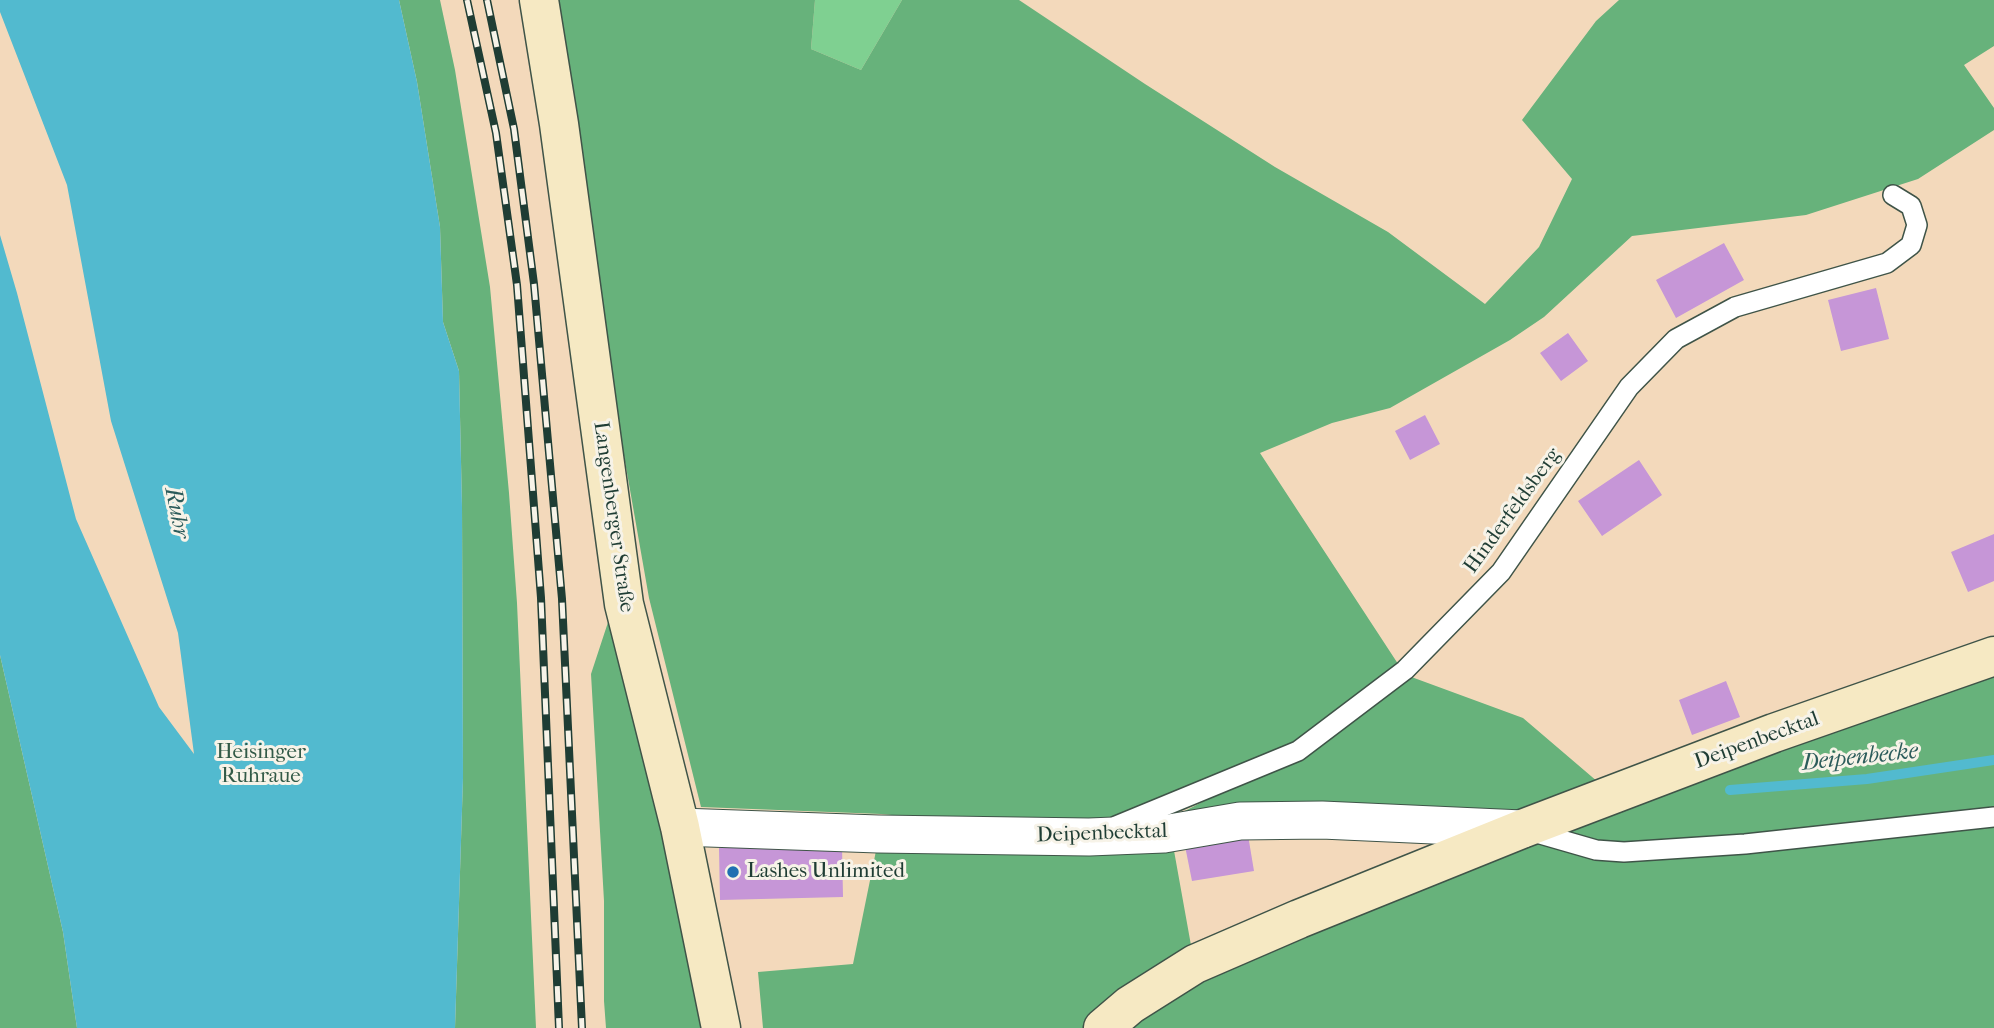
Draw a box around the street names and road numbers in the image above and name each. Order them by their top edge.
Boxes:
street label: Langenberger Straße [587,420,639,614]
street label: Hinderfeldsberg [1459,443,1567,579]
street label: Deipenbecktal [1691,707,1823,775]
street label: Deipenbecktal [1036,819,1168,849]

